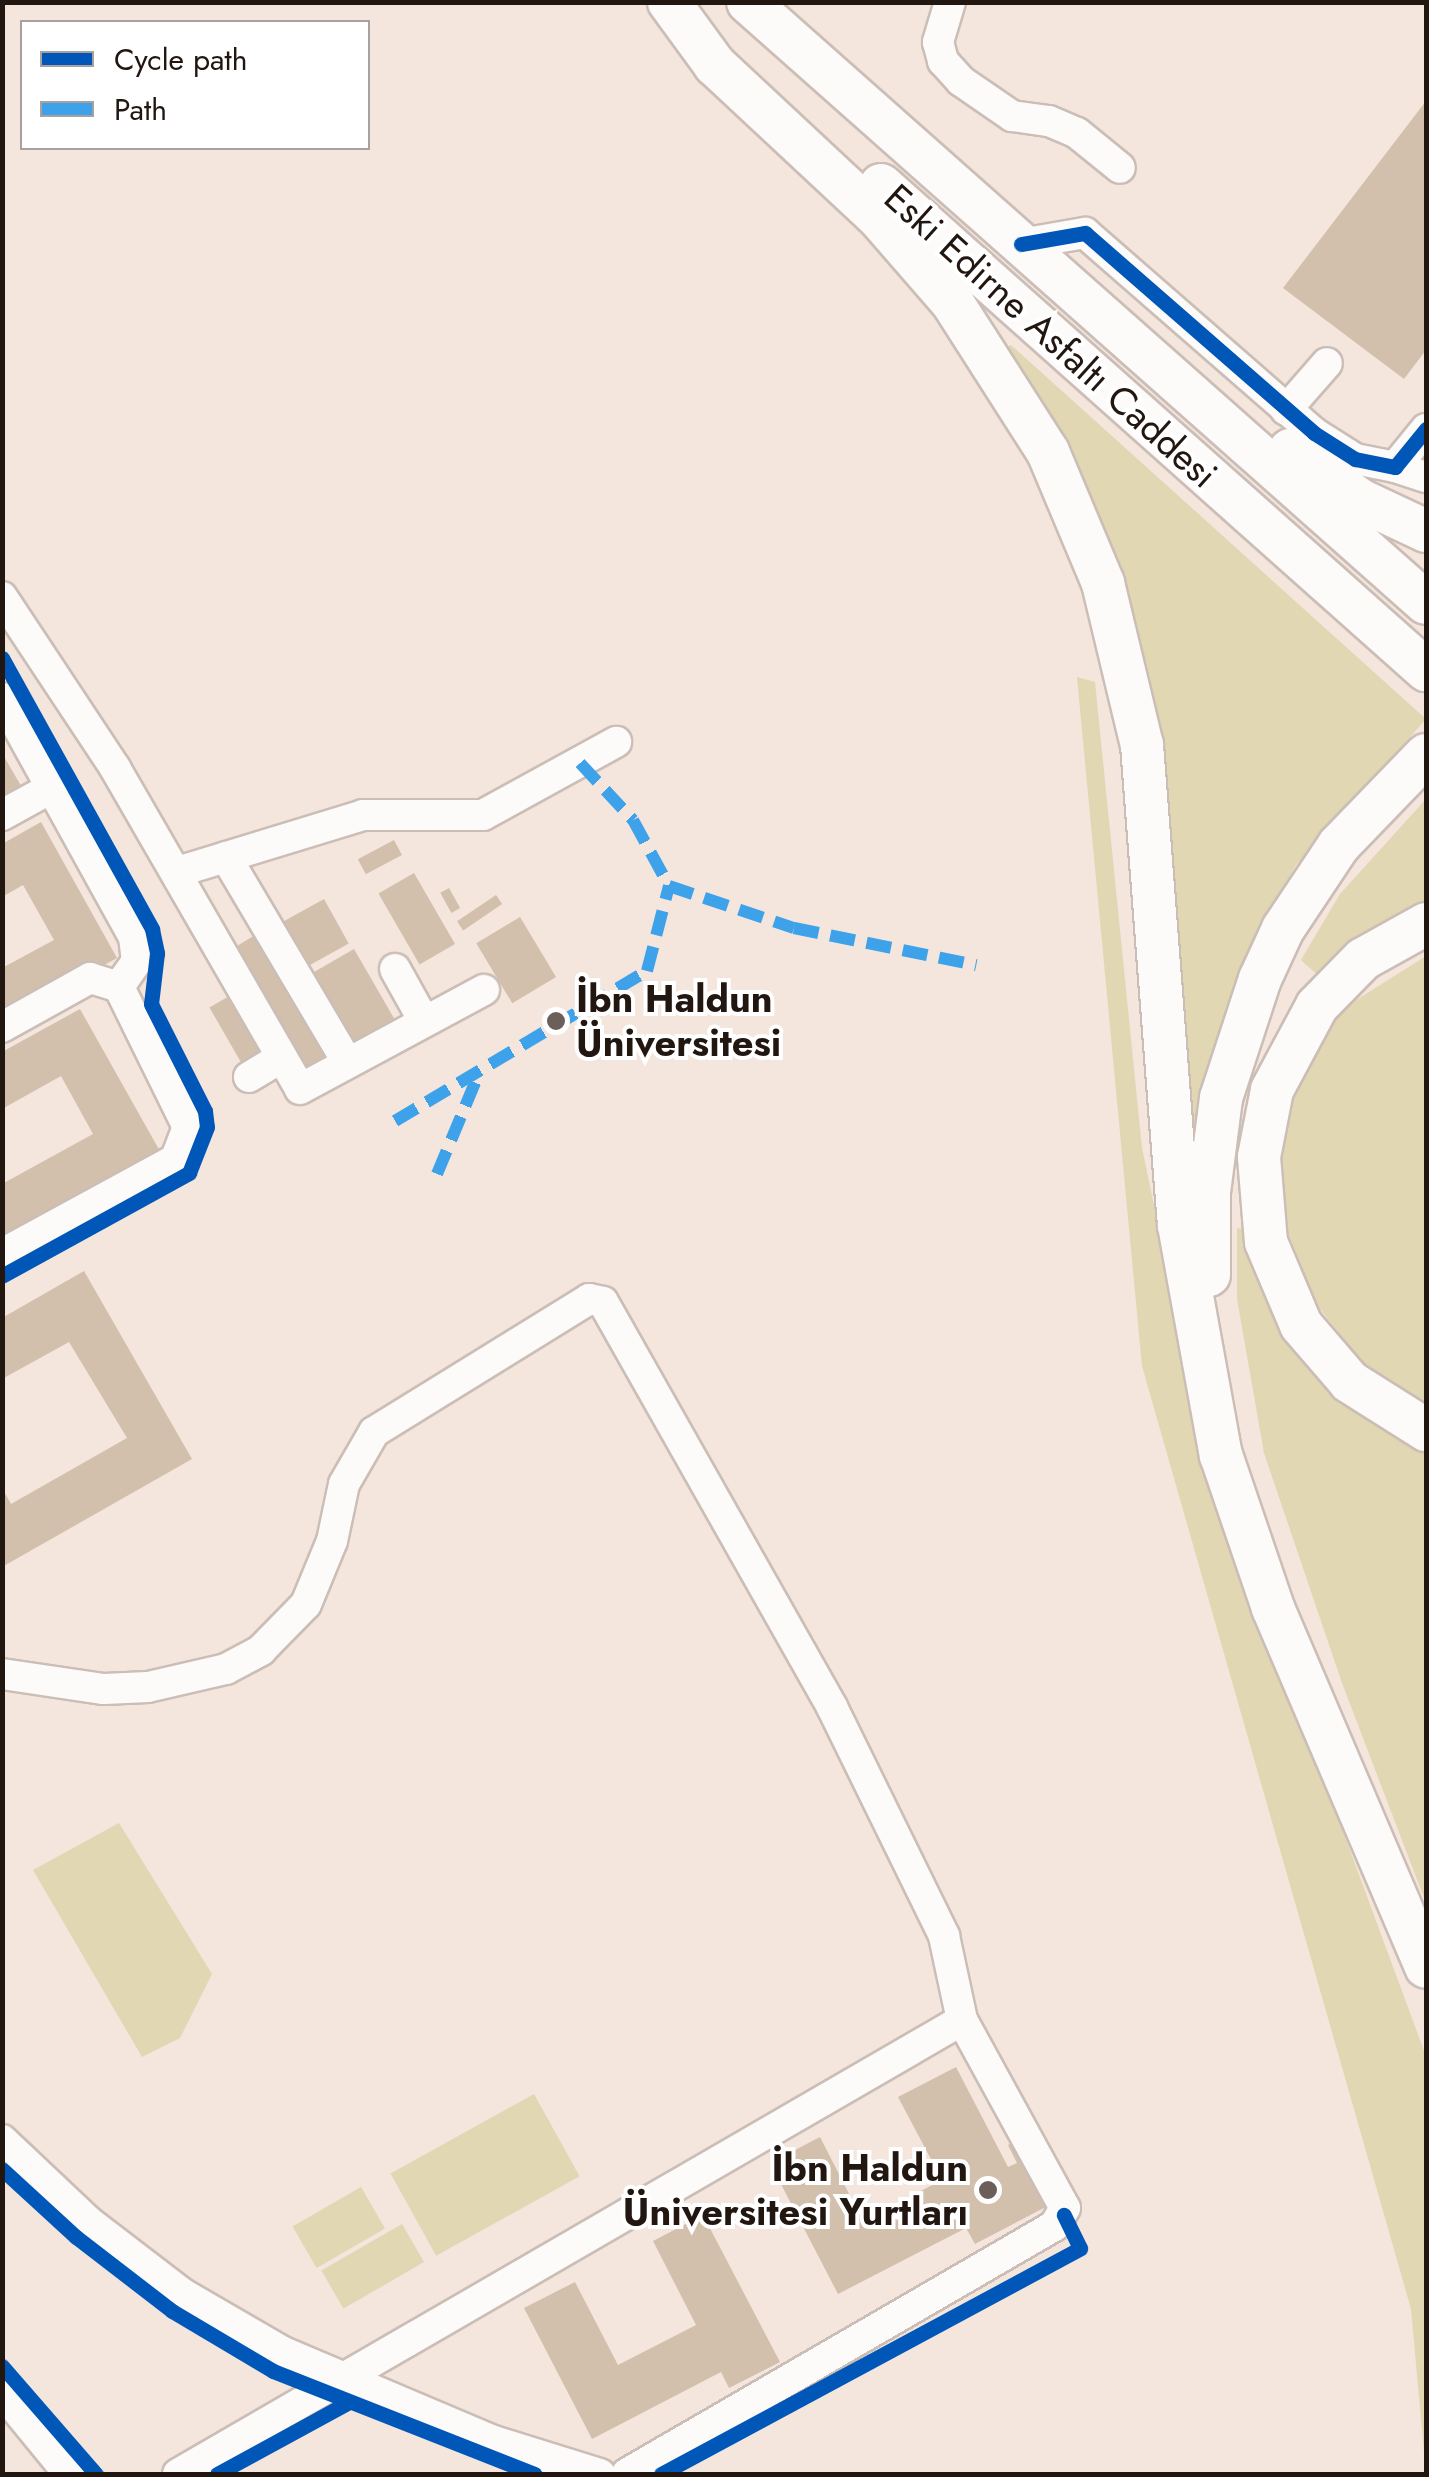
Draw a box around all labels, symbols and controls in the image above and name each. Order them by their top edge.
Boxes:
legend [20,20,370,150]
text: Cycle path [114,38,247,81]
text: Path [114,88,167,131]
street label: Eski Edirne Asfaltı Caddesi [875,175,1227,497]
place label: İbn Haldun Üniversitesi [576,976,781,1066]
marker: İbn Haldun Üniversitesi [545,1010,567,1032]
place label: İbn Haldun Üniversitesi Yurtları [623,2145,968,2234]
marker: İbn Haldun Üniversitesi Yurtları [977,2179,999,2201]

